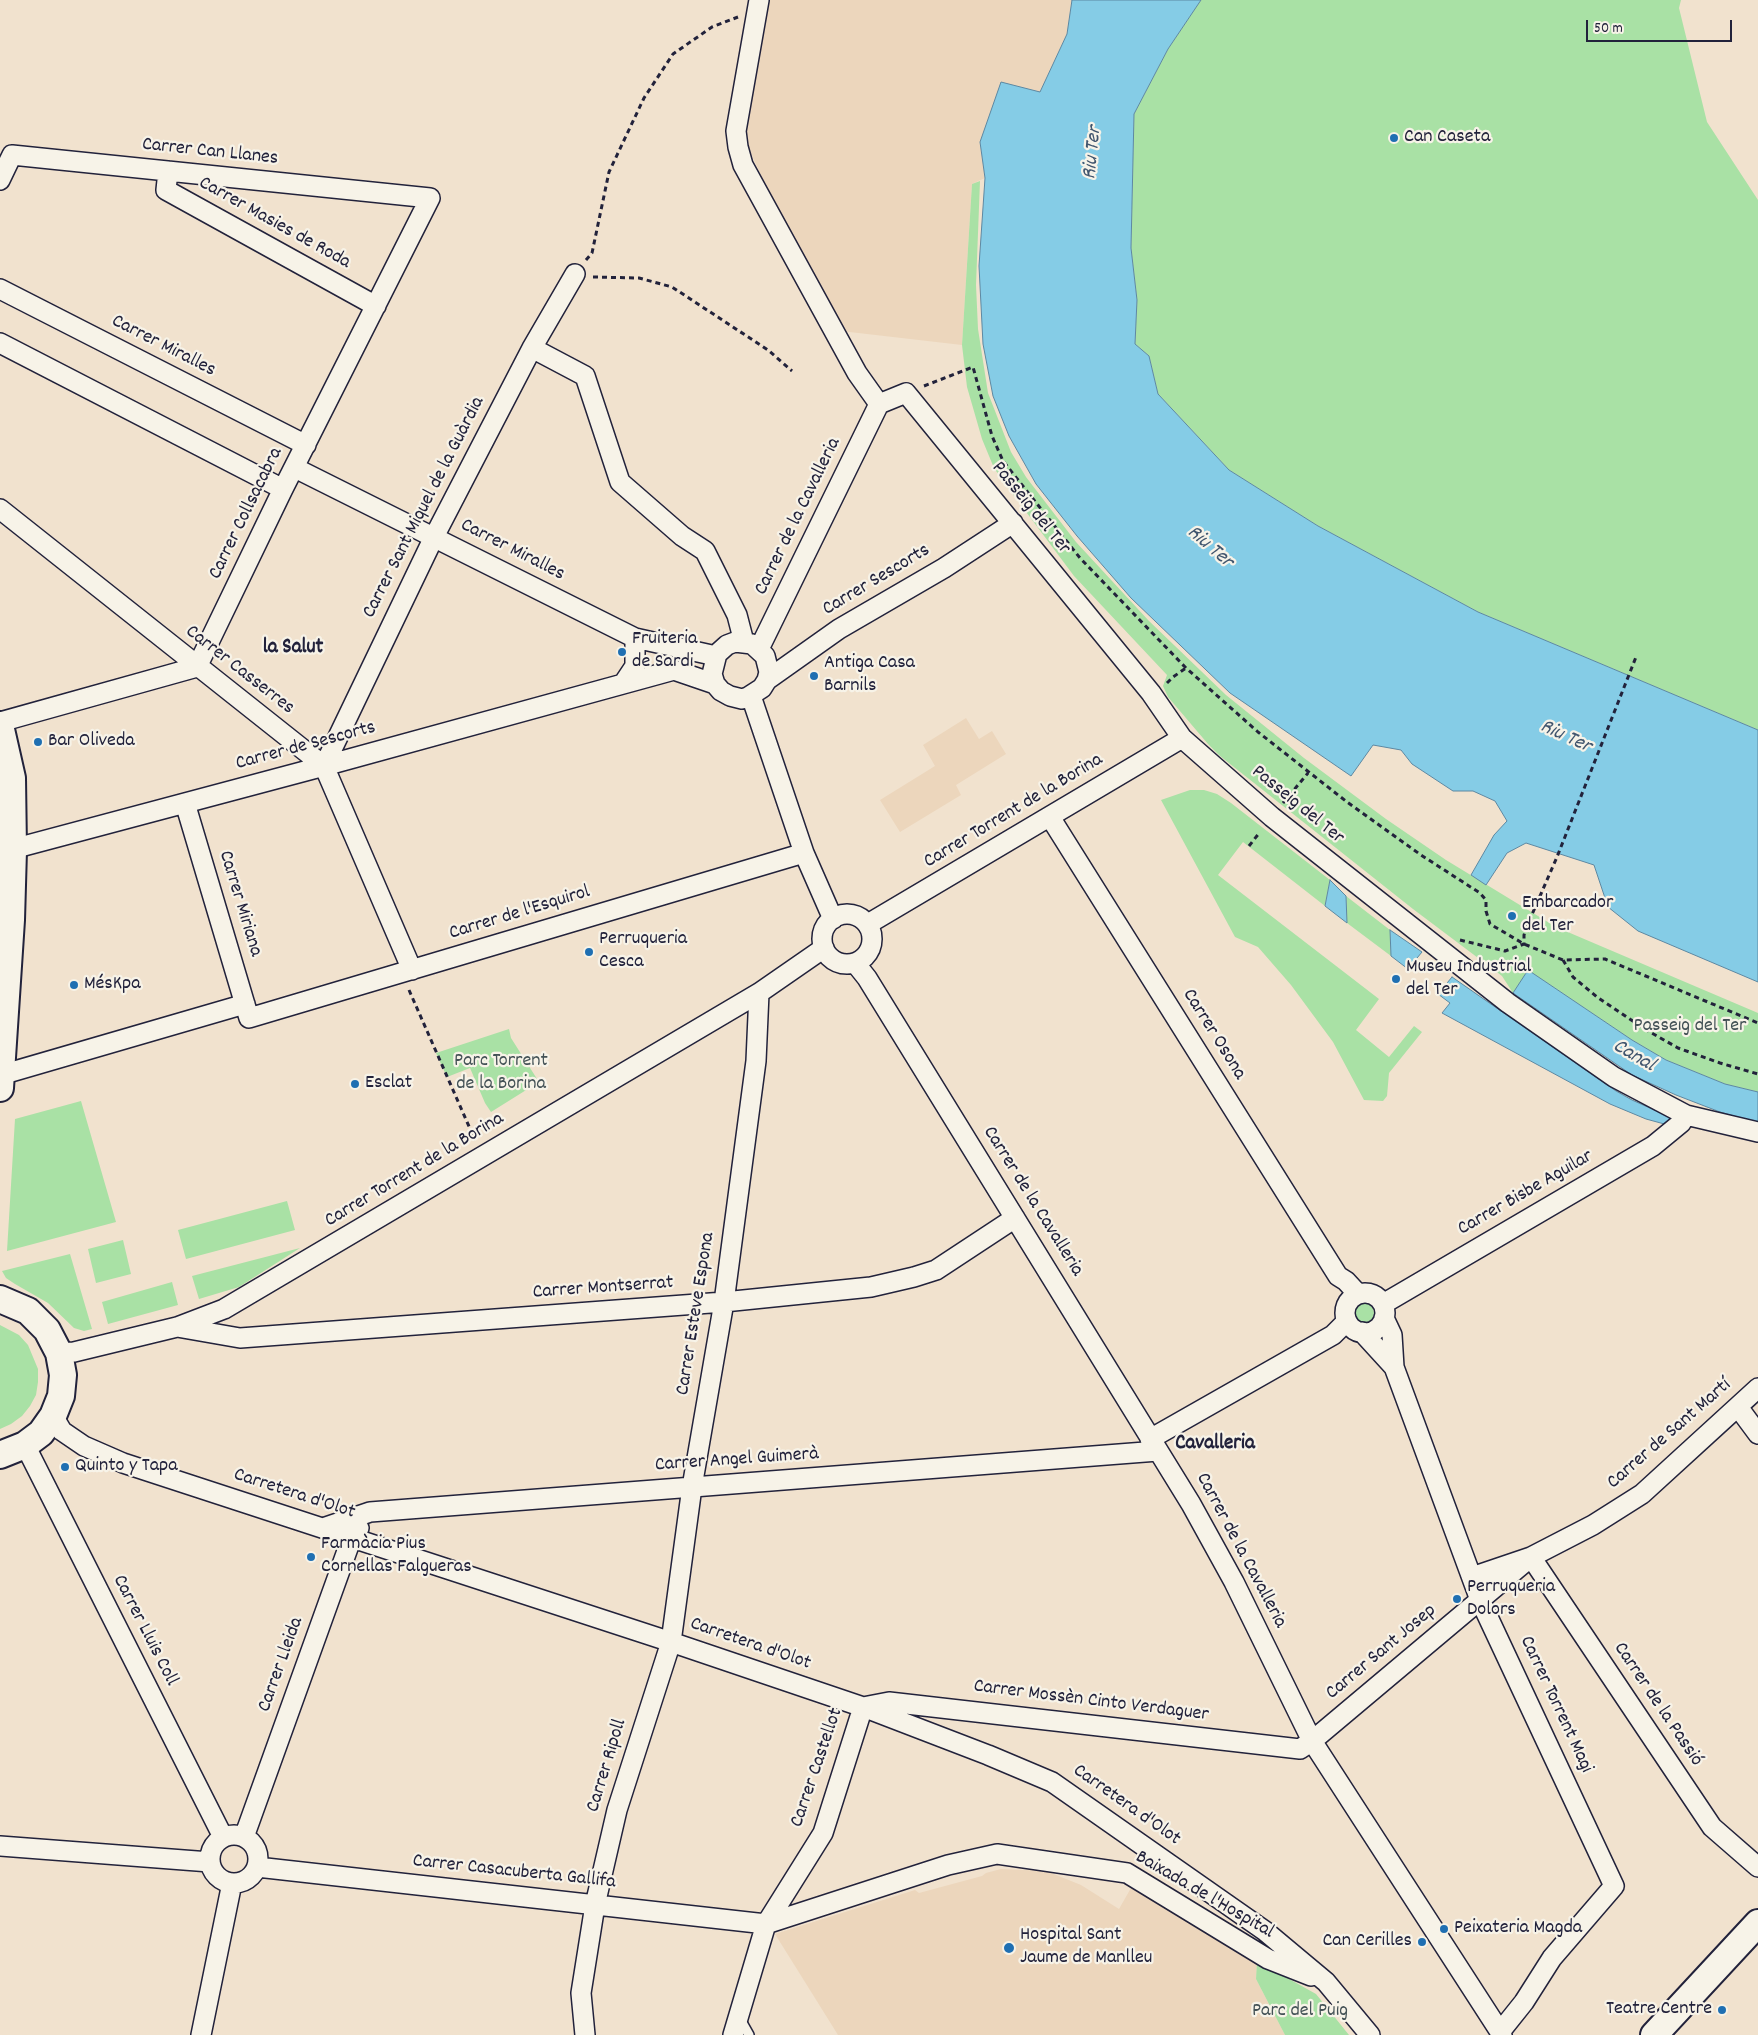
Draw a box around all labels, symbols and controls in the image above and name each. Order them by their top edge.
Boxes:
scale bar [1588,10,1734,42]
text: 50 m [1594,18,1623,40]
water label: Riu Ter [1079,125,1109,181]
place label: Can Caseta [1404,126,1490,150]
marker: Can Caseta [1388,132,1400,144]
street label: Carrer Can Llanes [141,134,279,172]
street label: Carrer Masies de Roda [194,172,354,276]
street label: Carrer Miralles [107,310,219,384]
street label: Carrer Sant Miquel de la Guàrdia [359,393,491,623]
street label: Carrer de la Cavalleria [750,434,848,600]
street label: Carrer Collsacabra [205,444,289,584]
street label: Passeig del Ter [985,458,1075,560]
street label: Carrer Miralles [456,514,568,588]
water label: Riu Ter [1181,521,1237,575]
street label: Carrer Sescorts [819,540,935,622]
street label: Carrer Casserres [180,621,298,721]
place label: Fruiteria de Sardi [632,628,697,675]
district label: la Salut [263,636,323,662]
marker: Fruiteria de Sardi [616,646,628,658]
place label: Antiga Casa Barnils [824,652,915,699]
marker: Antiga Casa Barnils [808,670,820,682]
water label: Riu Ter [1535,715,1595,761]
street label: Carrer de Sescorts [233,717,379,777]
place label: Bar Oliveda [48,730,135,754]
marker: Bar Oliveda [32,736,44,748]
street label: Carrer Torrent de la Borina [920,749,1108,875]
street label: Passeig del Ter [1246,761,1348,851]
street label: Carrer Miriana [212,848,266,960]
street label: Carrer de l'Esquirol [447,881,593,947]
place label: Embarcador del Ter [1522,892,1613,939]
marker: Embarcador del Ter [1506,910,1518,922]
place label: Perruqueria Cesca [599,928,687,975]
marker: Perruqueria Cesca [583,946,595,958]
place label: Museu Industrial del Ter [1406,956,1531,1003]
place label: MésKpa [84,973,141,997]
marker: Museu Industrial del Ter [1390,973,1402,985]
marker: MésKpa [68,979,80,991]
street label: Carrer Osona [1176,985,1250,1085]
park label: Passeig del Ter [1634,1015,1746,1039]
water label: Canal [1607,1035,1659,1079]
park label: Parc Torrent de la Borina [454,1050,548,1097]
place label: Esclat [365,1072,412,1096]
marker: Esclat [349,1078,361,1090]
street label: Carrer Torrent de la Borina [321,1108,509,1234]
street label: Carrer de la Cavalleria [976,1123,1088,1281]
street label: Carrer Bisbe Aguilar [1454,1146,1598,1242]
street label: Carrer Esteve Espona [672,1231,722,1397]
street label: Carrer Montserrat [532,1272,674,1306]
street label: Carrer de Sant Martí [1603,1375,1737,1495]
district label: Cavalleria [1175,1432,1255,1458]
street label: Carrer Angel Guimerà [654,1443,820,1479]
place label: Quinto y Tapa [75,1455,178,1479]
marker: Quinto y Tapa [59,1461,71,1473]
street label: Carretera d'Olot [230,1464,358,1526]
street label: Carrer de la Cavalleria [1189,1469,1291,1633]
place label: Farmàcia Pius Cornellas Falgueras [321,1533,472,1580]
marker: Farmàcia Pius Cornellas Falgueras [305,1551,317,1563]
street label: Carrer Lluis Coll [106,1571,182,1691]
place label: Perruqueria Dolors [1467,1576,1555,1623]
marker: Perruqueria Dolors [1451,1593,1463,1605]
street label: Carrer Sant Josep [1322,1600,1442,1706]
street label: Carretera d'Olot [686,1613,814,1677]
street label: Carrer Lleida [254,1614,310,1716]
street label: Carrer Torrent Magi [1513,1633,1597,1777]
street label: Carrer de la Passió [1607,1638,1707,1772]
street label: Carrer Mossèn Cinto Verdaguer [972,1676,1210,1728]
street label: Carrer Castellot [786,1705,850,1831]
street label: Carrer Ripoll [582,1717,634,1815]
street label: Carretera d'Olot [1067,1760,1185,1852]
street label: Baixada de l'Hospital [1130,1847,1278,1945]
street label: Carrer Casacuberta Gallifa [411,1850,617,1896]
place label: Peixateria Magda [1454,1917,1582,1941]
marker: Peixateria Magda [1438,1923,1450,1935]
place label: Hospital Sant Jaume de Manlleu [1020,1924,1152,1971]
place label: Can Cerilles [1322,1930,1412,1954]
marker: Can Cerilles [1416,1936,1428,1948]
marker: Hospital Sant Jaume de Manlleu [1002,1941,1016,1955]
place label: Teatre Centre [1606,1998,1712,2022]
park label: Parc del Puig [1252,2000,1348,2024]
marker: Teatre Centre [1716,2004,1728,2016]

